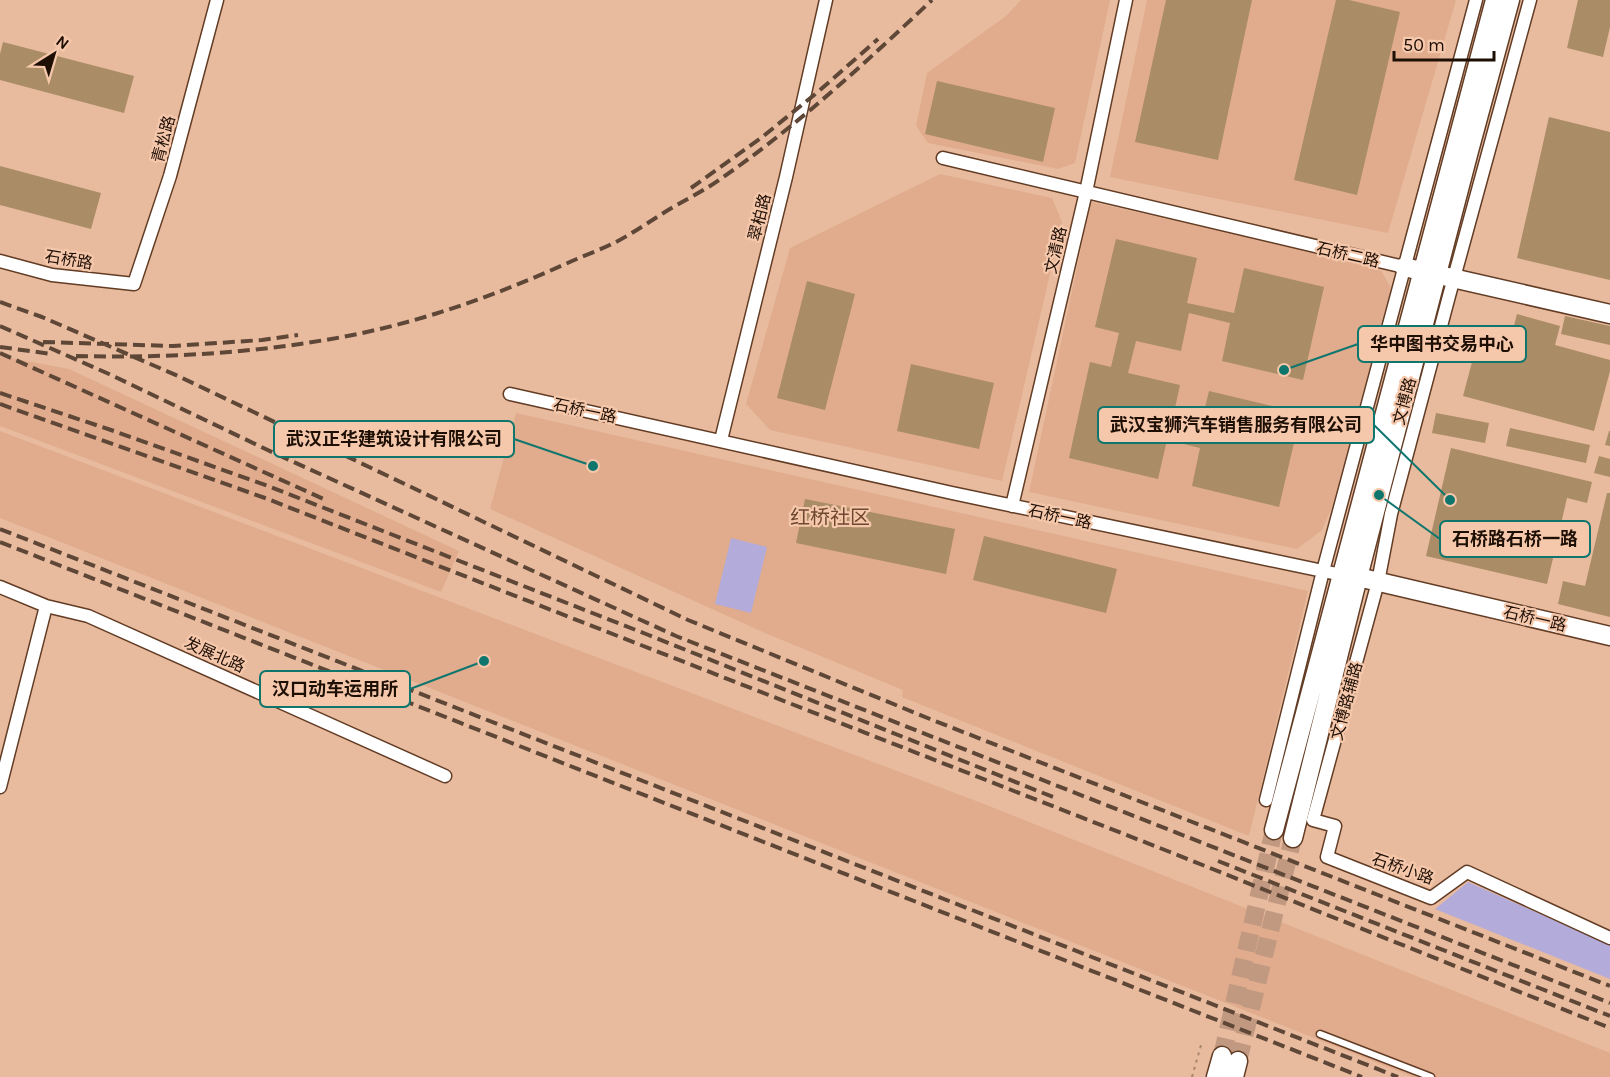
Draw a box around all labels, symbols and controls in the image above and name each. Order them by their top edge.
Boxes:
north arrow [24,24,84,84]
scale bar [1394,24,1494,62]
text: N [52,31,73,53]
text: 50 m [1403,34,1445,56]
street label: 青松路 [148,113,179,165]
street label: 翠柏路 [744,192,775,243]
street label: 文清路 [1041,225,1070,276]
street label: 石桥二路 [1315,238,1381,271]
street label: 石桥路 [44,246,94,273]
callout: 华中图书交易中心 [1358,326,1526,362]
text: 华中图书交易中心 [1370,333,1514,355]
street label: 文博路 [1389,375,1420,427]
street label: 石桥一路 [552,395,618,426]
callout: 武汉宝狮汽车销售服务有限公司 [1098,407,1374,443]
text: 武汉宝狮汽车销售服务有限公司 [1110,414,1362,436]
callout: 武汉正华建筑设计有限公司 [274,421,514,457]
text: 武汉正华建筑设计有限公司 [286,428,502,450]
street label: 石桥一路 [1027,501,1093,532]
district label: 红桥社区 [790,506,870,529]
callout: 石桥路石桥一路 [1440,521,1590,557]
text: 石桥路石桥一路 [1452,528,1578,550]
street label: 石桥一路 [1502,602,1568,635]
street label: 发展北路 [182,633,248,676]
street label: 文博路辅路 [1327,660,1366,742]
callout: 汉口动车运用所 [260,671,410,707]
text: 汉口动车运用所 [272,678,398,700]
street label: 石桥小路 [1369,849,1436,888]

